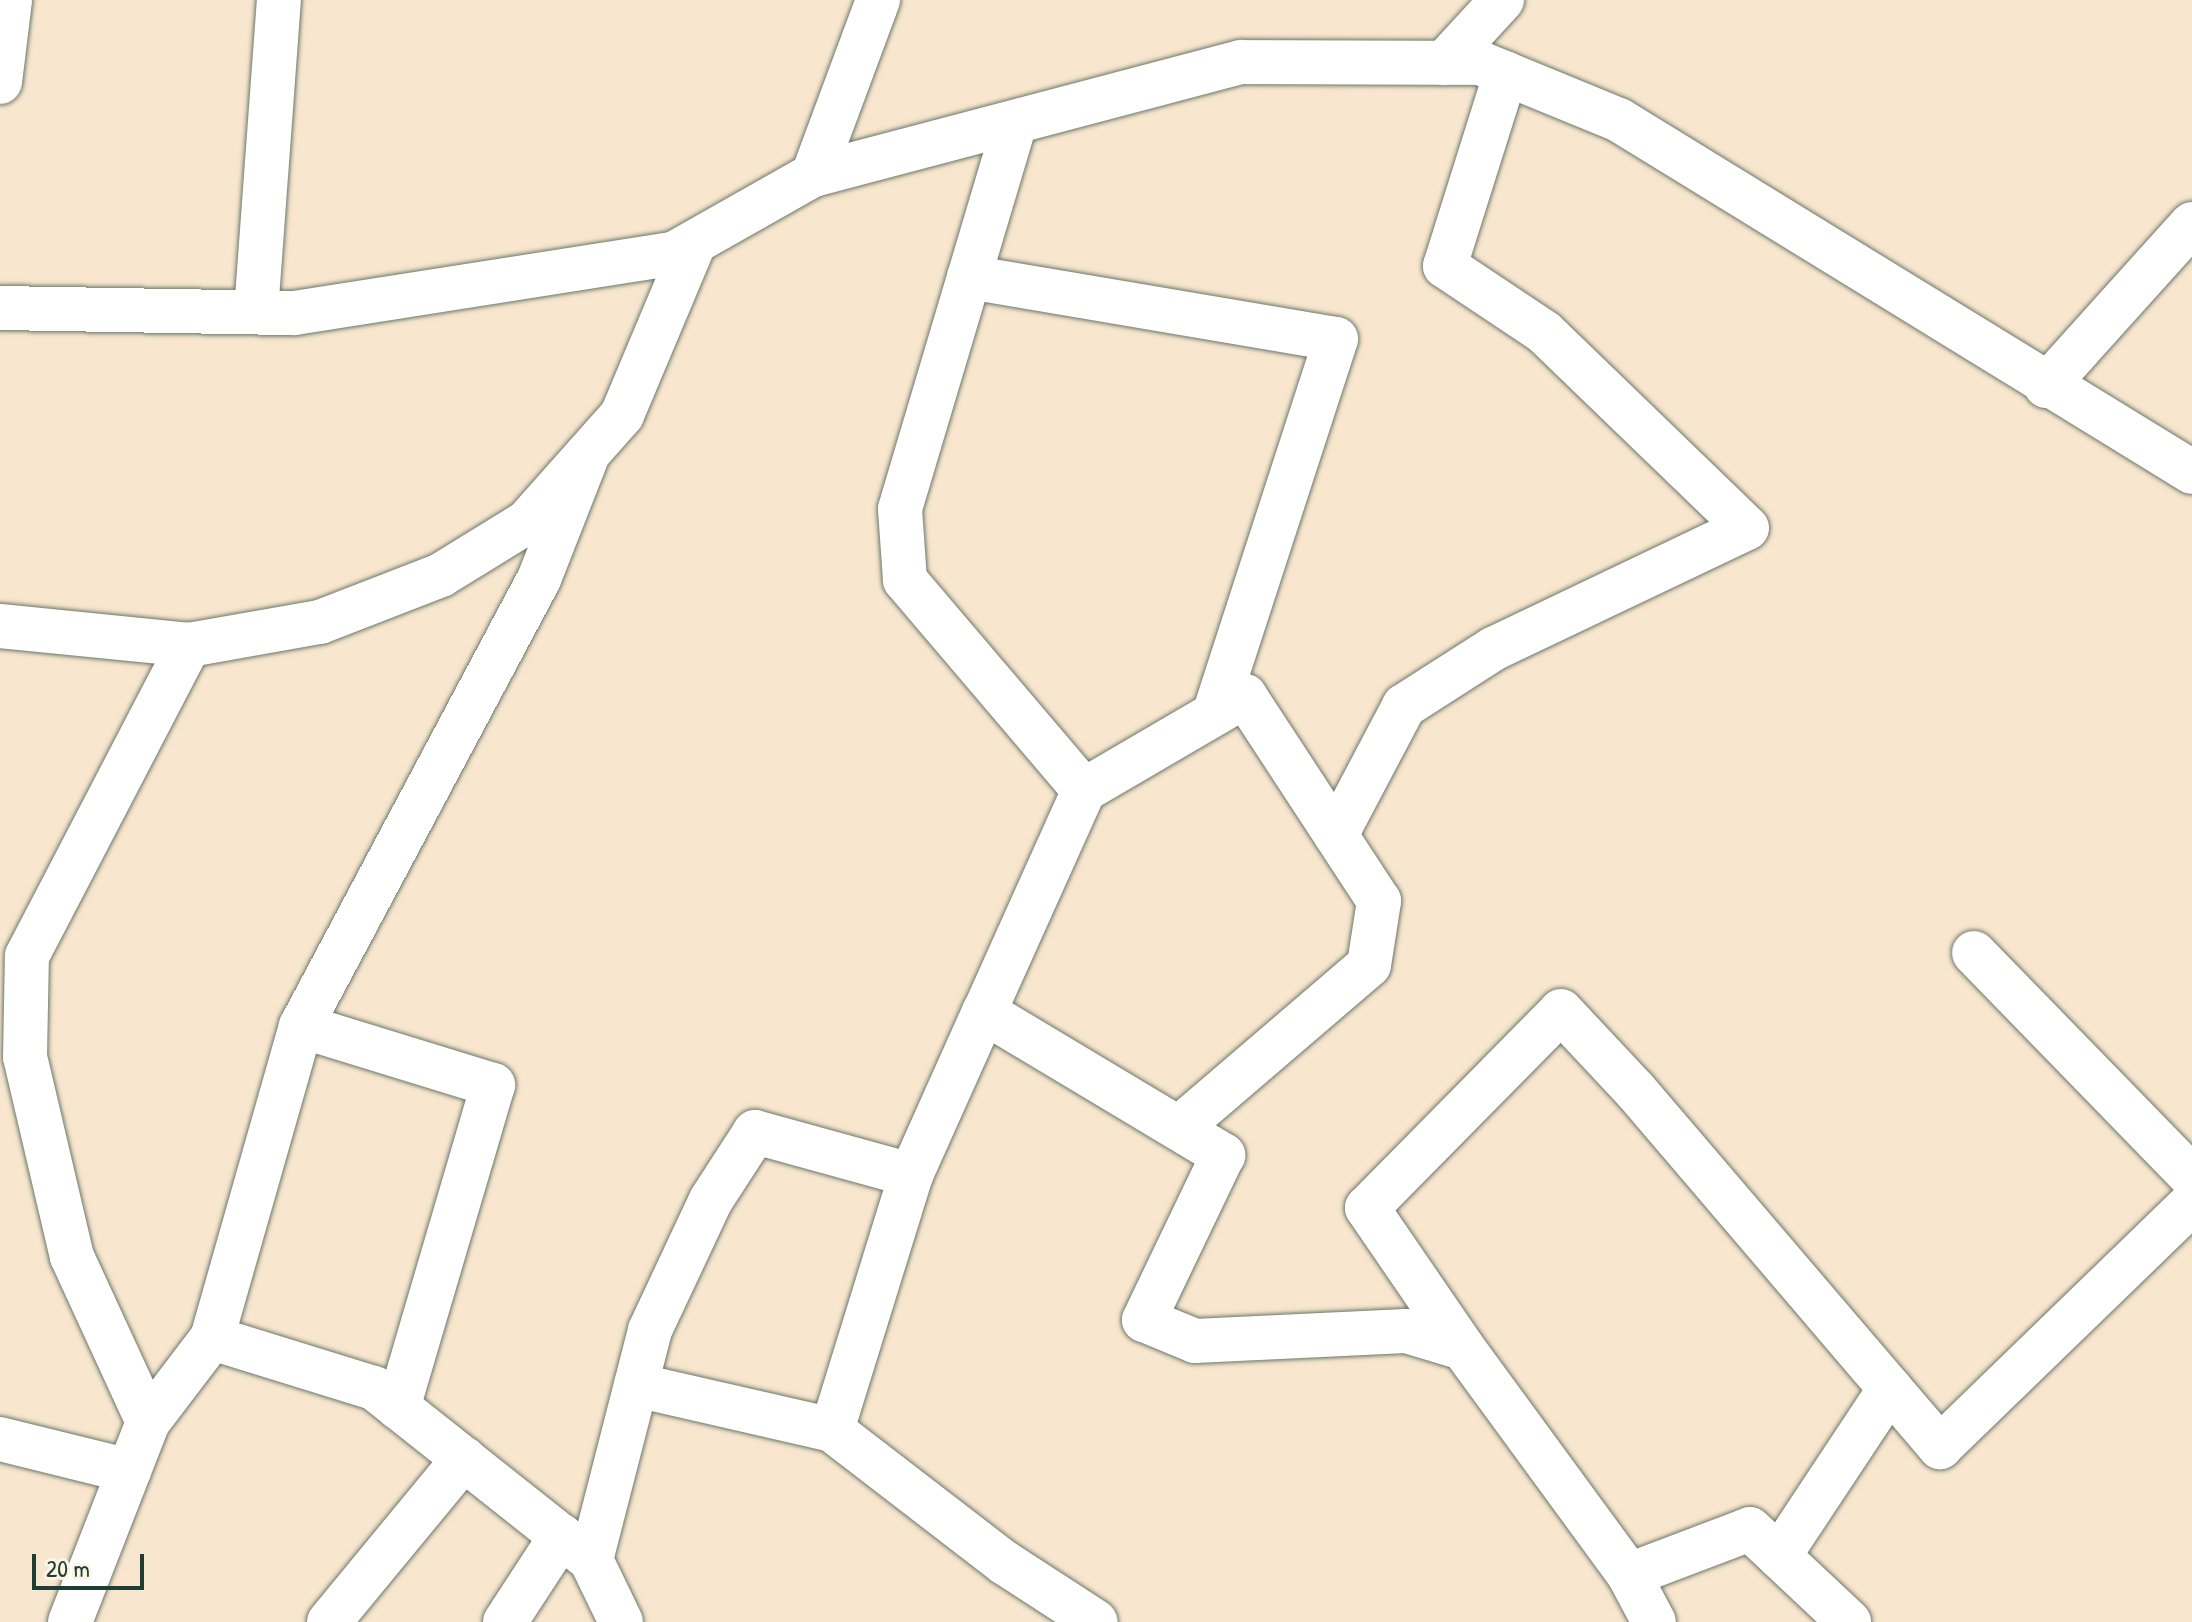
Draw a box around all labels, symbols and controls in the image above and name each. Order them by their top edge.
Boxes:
scale bar [36,1538,148,1588]
text: 20 m [46,1552,90,1584]

